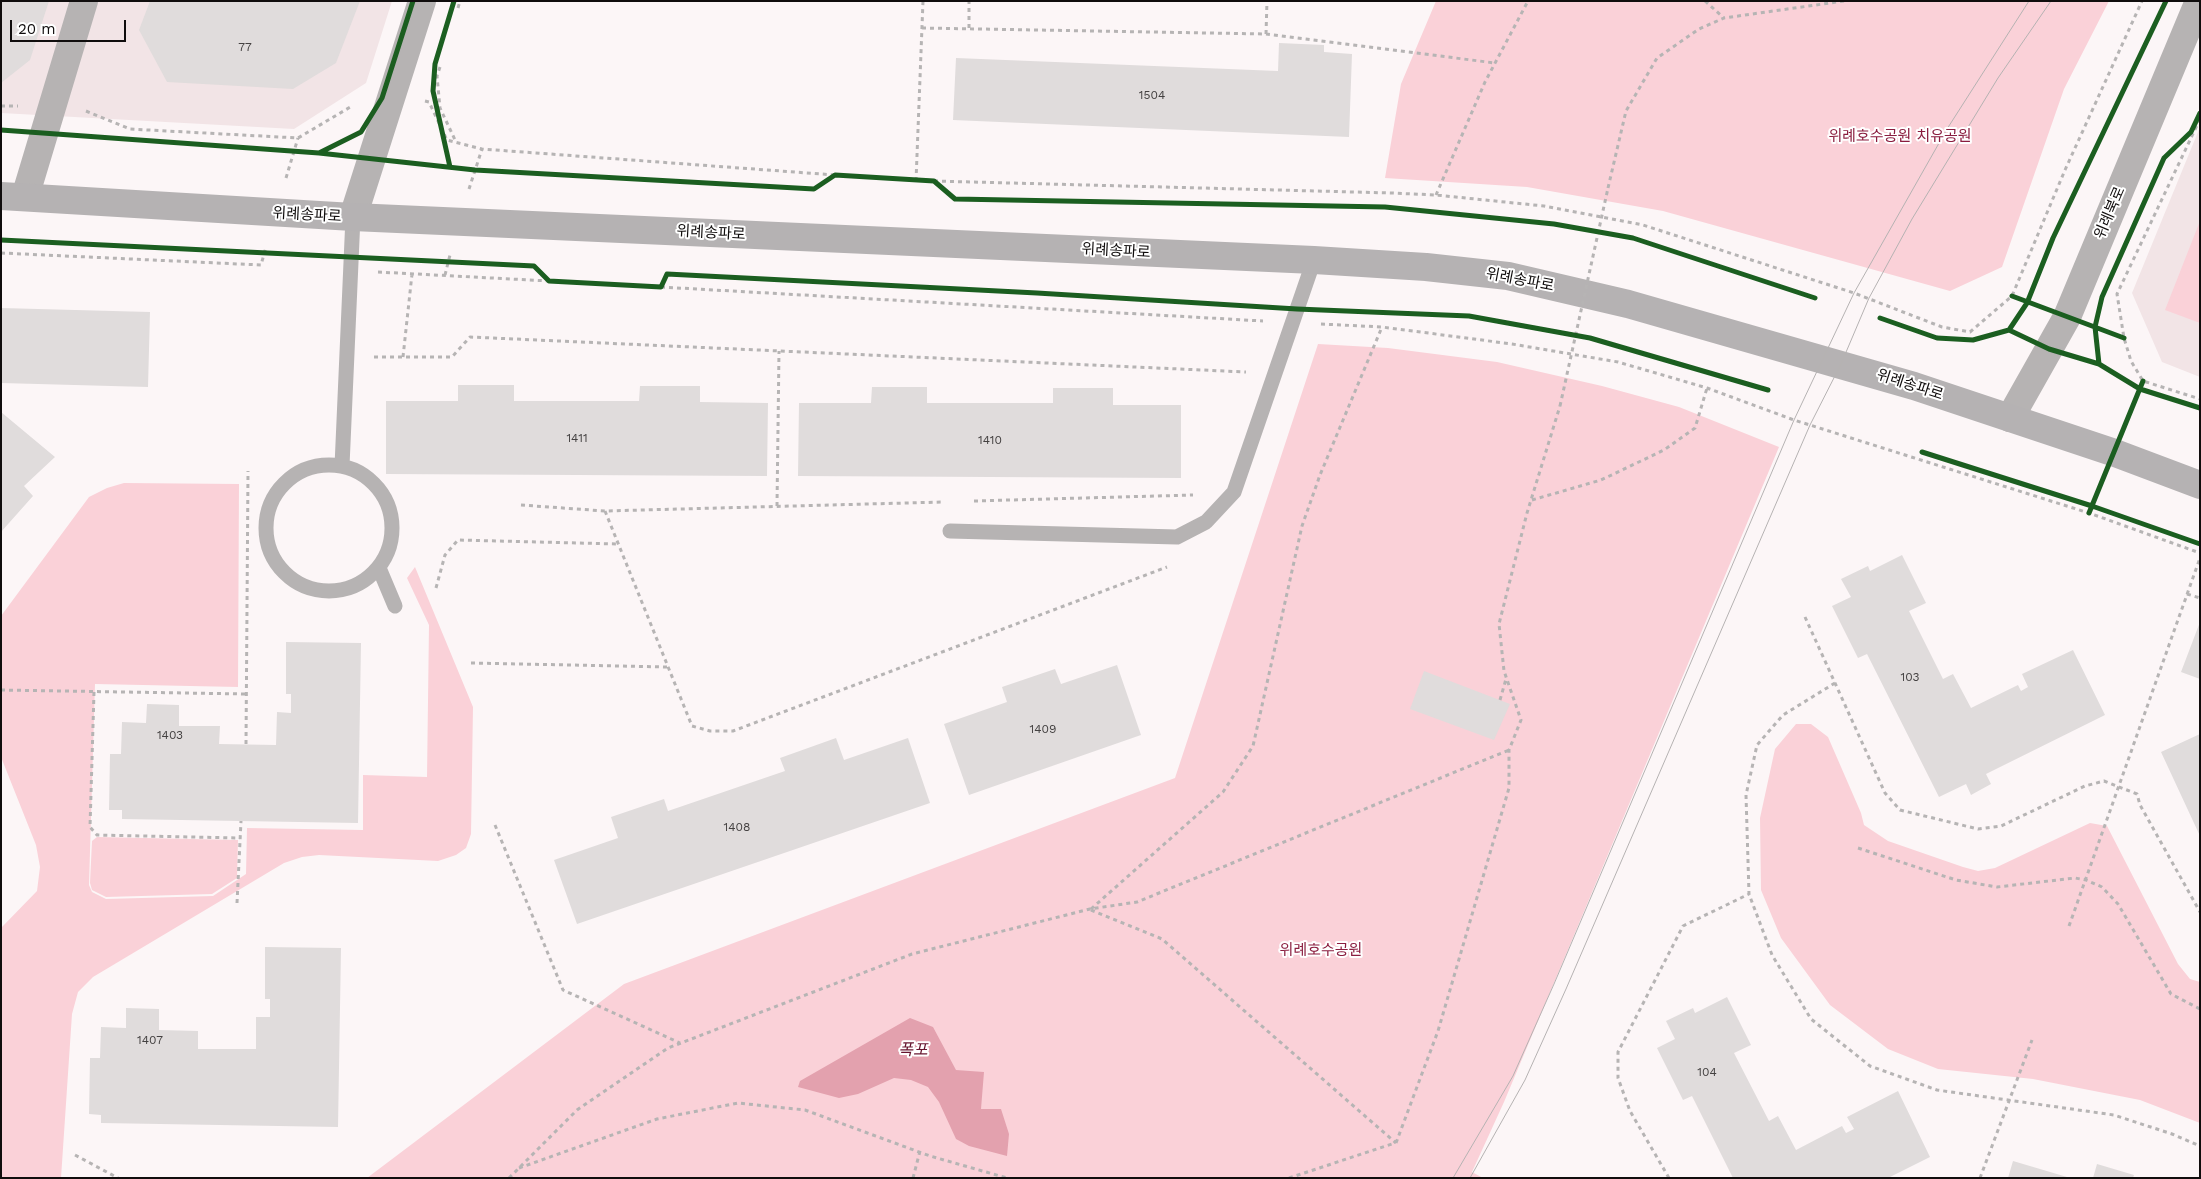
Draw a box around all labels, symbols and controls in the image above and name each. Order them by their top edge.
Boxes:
scale bar [12,10,129,42]
text: 20 m [18,20,56,38]
house number: 77 [238,40,252,54]
house number: 1504 [1139,88,1165,102]
park label: 위례호수공원 치유공원 [1828,128,1972,146]
street label: 위례북로 [2091,184,2129,242]
street label: 위례송파로 [272,204,342,226]
street label: 위례송파로 [676,222,746,244]
street label: 위례송파로 [1081,240,1151,262]
street label: 위례송파로 [1484,265,1556,295]
street label: 위례송파로 [1874,366,1946,404]
house number: 1411 [566,431,588,445]
house number: 1410 [978,433,1002,447]
house number: 103 [1901,670,1919,684]
house number: 1409 [1030,722,1056,736]
house number: 1403 [157,728,183,742]
house number: 1408 [724,820,750,834]
park label: 위례호수공원 [1280,942,1362,960]
house number: 1407 [137,1033,163,1047]
water label: 폭포 [898,1040,928,1060]
house number: 104 [1697,1065,1717,1079]

